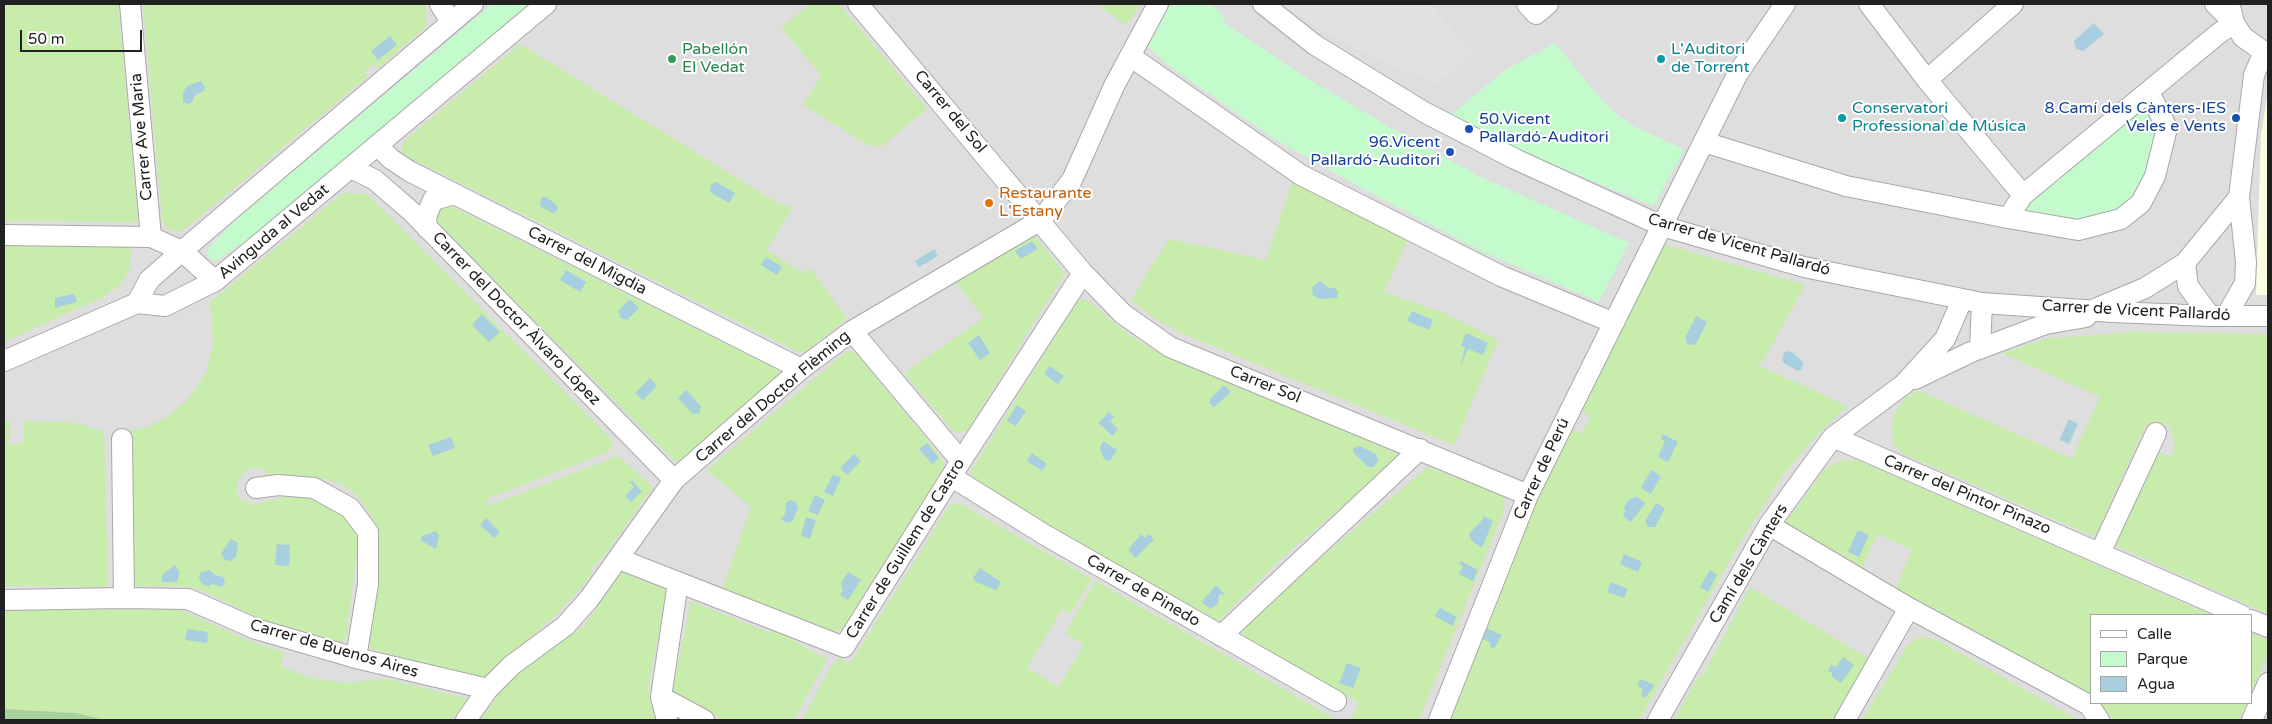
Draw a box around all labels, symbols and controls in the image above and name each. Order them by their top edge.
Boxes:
scale bar [22,20,145,52]
text: 50 m [28,30,65,48]
place label: Pabellón El Vedat [682,40,748,78]
place label: L'Auditori de Torrent [1671,40,1749,78]
marker: Pabellón El Vedat [666,53,678,65]
marker: L'Auditori de Torrent [1655,53,1667,65]
street label: Carrer del Sol [910,67,990,157]
street label: Carrer Ave Maria [127,72,157,202]
place label: Conservatori Professional de Música [1852,99,2026,137]
place label: 8.Camí dels Cànters-IES Veles e Vents [2045,99,2226,137]
place label: 50.Vicent Pallardó-Auditori [1479,110,1609,148]
marker: Conservatori Professional de Música [1836,112,1848,124]
marker: 8.Camí dels Cànters-IES Veles e Vents [2230,112,2242,124]
marker: 50.Vicent Pallardó-Auditori [1463,123,1475,135]
place label: 96.Vicent Pallardó-Auditori [1310,133,1440,171]
marker: 96.Vicent Pallardó-Auditori [1444,146,1456,158]
street label: Avinguda al Vedat [215,180,333,284]
place label: Restaurante L'Estany [999,184,1092,222]
marker: Restaurante L'Estany [983,197,995,209]
street label: Carrer de Vicent Pallardó [1645,210,1833,280]
street label: Carrer del Migdia [524,223,650,299]
street label: Carrer del Doctor Àlvaro López [428,228,604,410]
street label: Carrer de Vicent Pallardó [2041,296,2231,326]
street label: Carrer del Doctor Flèming [692,327,854,467]
street label: Carrer Sol [1227,362,1303,408]
street label: Carrer de Perú [1510,415,1574,523]
street label: Carrer del Pintor Pinazo [1880,451,2054,539]
street label: Carrer de Guillem de Castro [842,455,970,643]
street label: Camí dels Cànters [1706,501,1792,627]
street label: Carrer de Pinedo [1083,551,1203,631]
legend [2090,614,2252,704]
street label: Carrer de Buenos Aires [248,616,420,682]
text: Calle [2137,625,2172,643]
text: Parque [2137,650,2188,668]
text: Agua [2137,675,2175,693]

